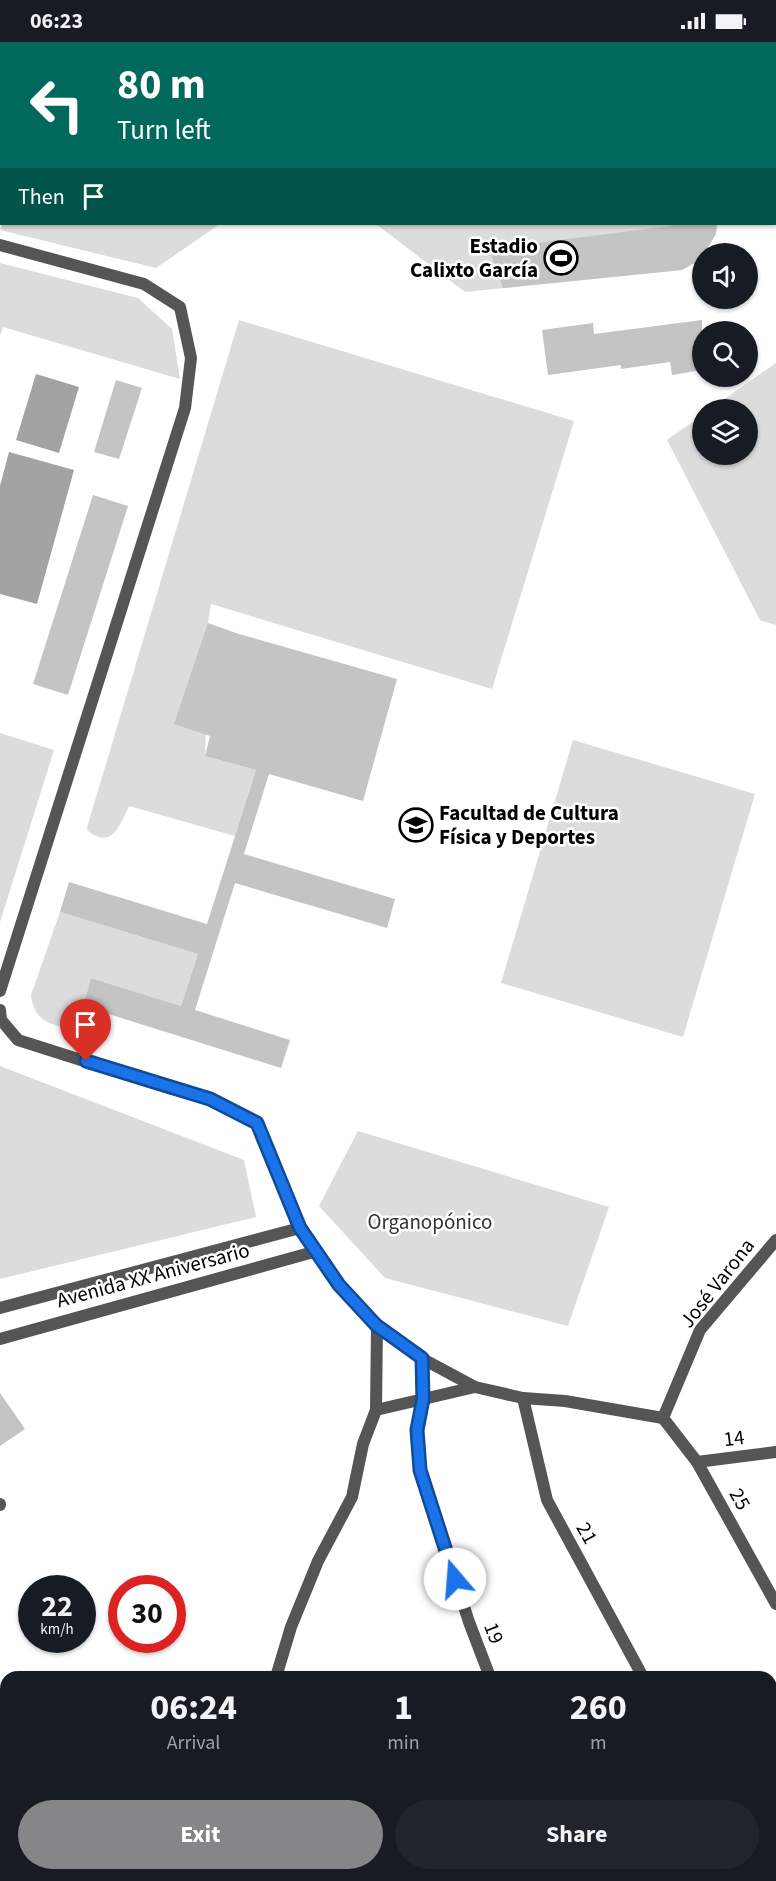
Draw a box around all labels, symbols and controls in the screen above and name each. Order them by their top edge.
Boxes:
text: 06:23 [30,5,83,37]
text: 80 m [117,55,206,115]
icon: left [18,66,96,144]
text: Turn left [117,111,211,150]
icon: arrive [77,180,110,213]
text: Then [18,181,65,213]
place label: Estadio Calixto García [410,231,538,285]
sports icon: Estadio Calixto García [543,240,579,276]
map controls [692,243,758,465]
button: sound [692,243,758,309]
button: search [692,321,758,387]
button: layers [692,399,758,465]
place label: Facultad de Cultura Física y Deportes [439,798,619,852]
school or university icon: Facultad de Cultura Física y Deportes [398,807,434,843]
pin [60,999,111,1061]
icon: arrive [69,1008,102,1041]
park label: Organopónico [368,1207,492,1237]
street label: José Varona [672,1232,762,1334]
street label: Avenida XX Aniversario [53,1235,253,1315]
street label: 14 [722,1422,746,1454]
street label: 25 [722,1483,758,1515]
street label: 21 [569,1517,605,1549]
position arrow [423,1547,487,1611]
speed limit sign: 30 [108,1575,186,1653]
text: 22 [41,1585,73,1628]
street label: 19 [476,1618,512,1648]
text: km/h [40,1619,74,1640]
text: 06:24 [150,1682,237,1733]
text: 1 [394,1682,413,1733]
text: 260 [570,1682,627,1733]
text: Arrival [167,1729,220,1757]
text: min [387,1729,420,1757]
text: m [590,1729,607,1757]
button: Exit [18,1800,383,1869]
button: Share [395,1800,759,1869]

